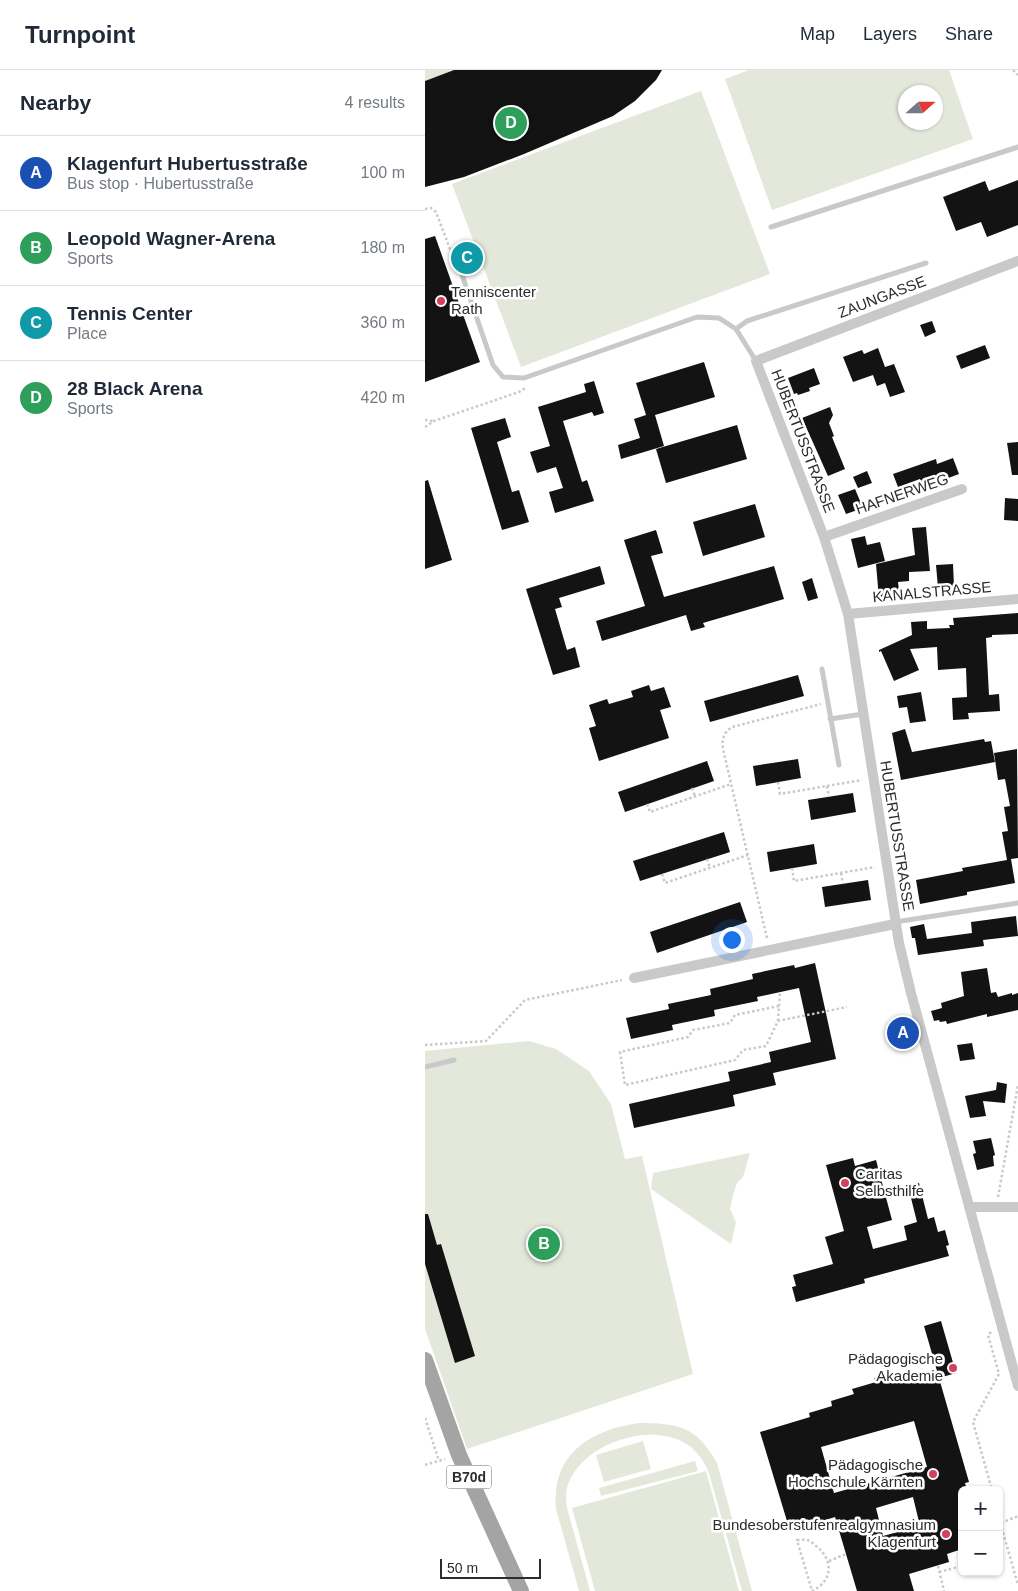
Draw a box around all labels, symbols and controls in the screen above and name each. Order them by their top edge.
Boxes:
text: Turnpoint [25,21,135,48]
text: Map [800,24,835,44]
text: Layers [863,24,917,44]
text: Share [945,24,993,44]
north arrow [898,85,943,130]
text: Nearby [20,91,91,114]
text: 4 results [345,94,405,111]
pin: D [495,104,527,142]
text: Klagenfurt Hubertusstraße [67,153,308,174]
text: A [30,164,42,181]
text: 100 m [361,164,405,181]
text: Bus stop · Hubertusstraße [67,175,254,192]
text: Leopold Wagner-Arena [67,228,275,249]
text: B [30,239,42,256]
text: 180 m [361,239,405,256]
pin: C [451,239,483,277]
text: Sports [67,250,113,267]
street label: ZAUNGASSE [836,272,928,321]
place label: Tenniscenter Rath [451,283,536,317]
marker: Tenniscenter Rath [435,295,447,307]
text: Tennis Center [67,303,192,324]
text: C [30,314,42,331]
text: 360 m [361,314,405,331]
text: Place [67,325,107,342]
street label: HUBERTUSSTRASSE [768,367,839,515]
text: 28 Black Arena [67,378,203,399]
text: D [30,389,42,406]
text: 420 m [361,389,405,406]
text: Sports [67,400,113,417]
street label: HAFNERWEG [853,470,951,517]
street label: KANALSTRASSE [872,578,992,605]
street label: HUBERTUSSTRASSE [877,759,918,912]
your location [719,927,745,953]
pin: A [887,1014,919,1052]
place label: Caritas Selbsthilfe [855,1165,924,1199]
marker: Caritas Selbsthilfe [839,1177,851,1189]
pin: B [528,1225,560,1263]
place label: Pädagogische Akademie [848,1350,943,1384]
marker: Pädagogische Akademie [947,1362,959,1374]
place label: Pädagogische Hochschule Kärnten [788,1456,923,1490]
road number: B70d [447,1465,491,1488]
marker: Pädagogische Hochschule Kärnten [927,1468,939,1480]
map controls [958,1486,1003,1576]
button: + [958,1486,1003,1531]
place label: Bundesoberstufenrealgymnasium Klagenfurt [713,1516,937,1550]
marker: Bundesoberstufenrealgymnasium Klagenfurt [940,1528,952,1540]
button: − [958,1531,1003,1576]
scale bar [440,1556,541,1579]
text: 50 m [447,1560,478,1576]

